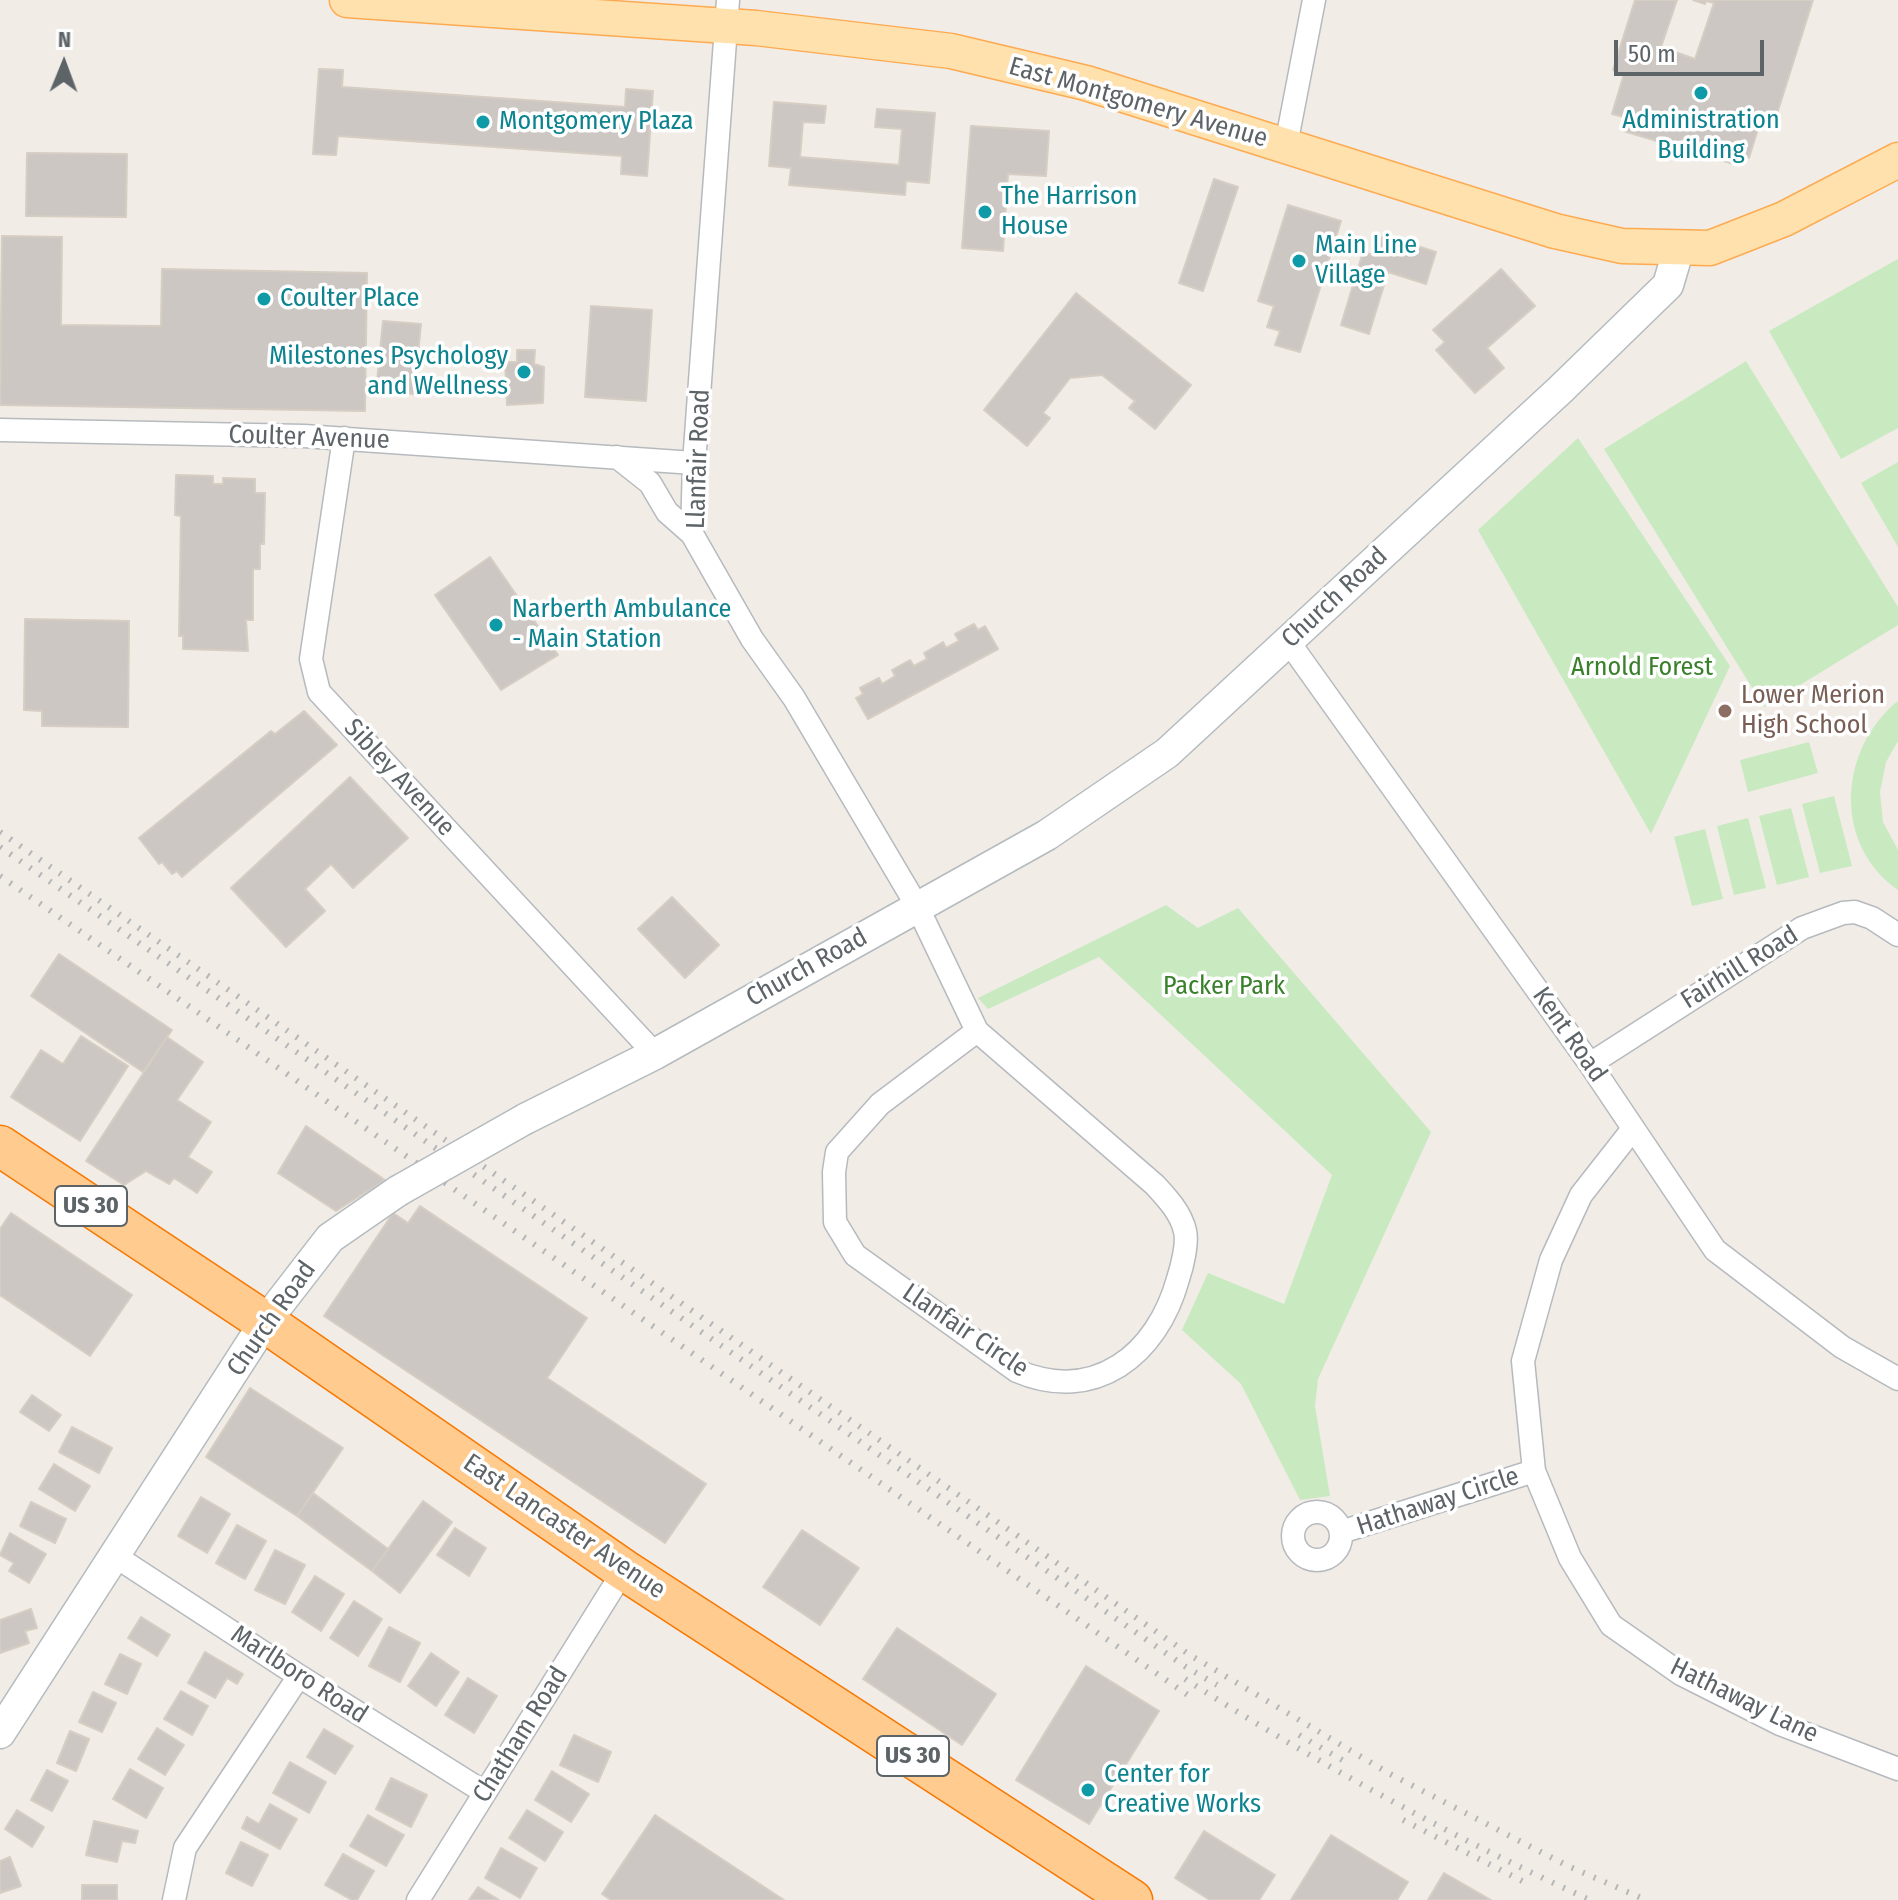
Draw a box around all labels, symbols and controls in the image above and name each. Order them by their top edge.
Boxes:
north arrow [24,24,104,104]
scale bar [1618,24,1768,74]
text: N [58,26,71,53]
text: 50 m [1628,40,1676,68]
street label: East Montgomery Avenue [1005,51,1271,155]
marker: Administration Building [1692,84,1710,102]
place label: Administration Building [1622,105,1780,166]
place label: Montgomery Plaza [499,106,694,138]
marker: Montgomery Plaza [474,113,492,131]
place label: The Harrison House [1001,181,1137,242]
marker: The Harrison House [976,203,994,221]
place label: Main Line Village [1315,230,1417,292]
marker: Main Line Village [1290,252,1308,270]
place label: Coulter Place [280,283,419,315]
marker: Coulter Place [255,290,273,308]
place label: Milestones Psychology and Wellness [269,341,508,402]
marker: Milestones Psychology and Wellness [515,363,533,381]
street label: Llanfair Road [681,388,717,530]
street label: Coulter Avenue [228,420,390,456]
street label: Church Road [1276,541,1394,655]
place label: Narberth Ambulance - Main Station [512,594,731,656]
marker: Narberth Ambulance - Main Station [487,616,505,634]
park label: Arnold Forest [1571,652,1713,684]
place label: Lower Merion High School [1741,680,1885,742]
marker: Lower Merion High School [1716,702,1734,720]
street label: Sibley Avenue [337,713,461,843]
street label: Fairhill Road [1676,920,1804,1016]
street label: Church Road [741,922,873,1014]
park label: Packer Park [1163,971,1285,1003]
street label: Kent Road [1525,982,1613,1088]
road number: US 30 [55,1186,127,1226]
street label: Church Road [221,1255,323,1383]
street label: Llanfair Circle [896,1278,1034,1384]
street label: East Lancaster Avenue [457,1448,671,1606]
street label: Hathaway Circle [1353,1461,1523,1543]
street label: Marlboro Road [225,1619,373,1731]
street label: Hathaway Lane [1665,1652,1823,1750]
street label: Chatham Road [467,1661,575,1809]
road number: US 30 [877,1736,949,1776]
place label: Center for Creative Works [1104,1759,1261,1820]
marker: Center for Creative Works [1079,1781,1097,1799]

